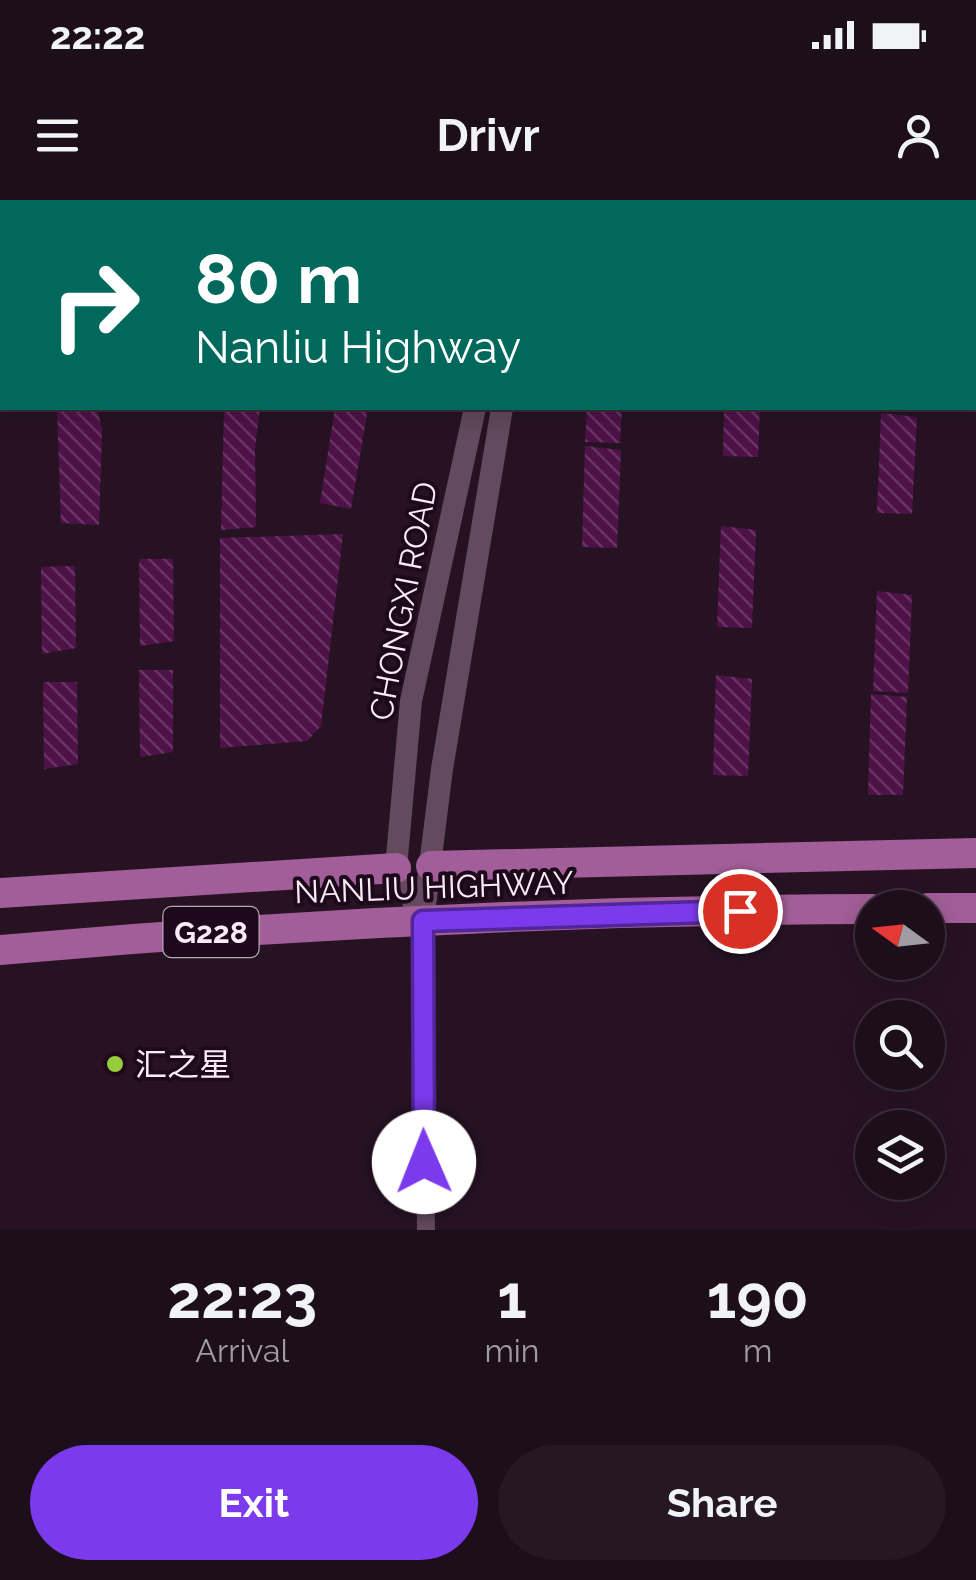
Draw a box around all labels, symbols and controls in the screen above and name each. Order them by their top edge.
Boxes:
text: 22:22 [50,13,145,58]
icon: menu [30,108,85,163]
icon: person [891,108,946,163]
text: Drivr [436,109,540,162]
text: 80 m [195,237,362,319]
icon: right [30,240,160,370]
text: Nanliu Highway [195,321,521,374]
street label: CHONGXI ROAD [362,479,444,723]
street label: NANLIU HIGHWAY [294,864,574,910]
pin [698,869,783,954]
icon: arrive [713,884,768,939]
north arrow [855,890,945,980]
map controls [855,890,945,1200]
road number: G228 [164,907,258,957]
button: search [855,1000,945,1090]
place label: 汇之星 [135,1046,231,1083]
marker: 汇之星 [104,1053,126,1075]
position arrow [372,1110,476,1214]
button: layers [855,1110,945,1200]
text: 22:23 [167,1262,317,1332]
text: 1 [497,1262,527,1332]
text: 190 [707,1262,809,1332]
text: Arrival [195,1332,289,1369]
text: min [484,1332,540,1369]
text: m [743,1332,772,1369]
button: Exit [30,1445,478,1560]
button: Share [498,1445,946,1560]

